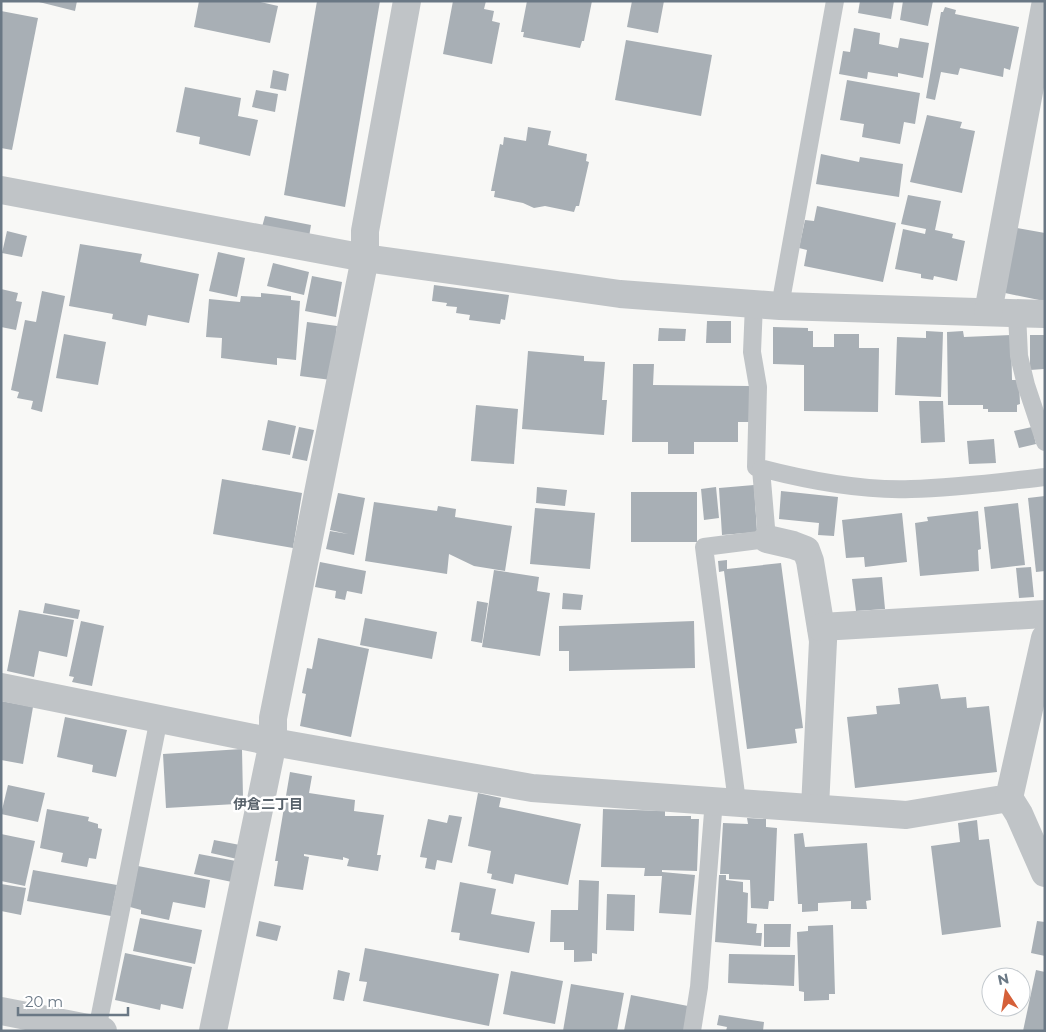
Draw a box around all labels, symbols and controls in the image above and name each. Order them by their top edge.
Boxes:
district label: 伊倉二丁目 [233,795,303,813]
north arrow [981,967,1031,1017]
text: N [996,969,1011,989]
scale bar [18,984,128,1016]
text: 20 m [25,992,63,1011]

